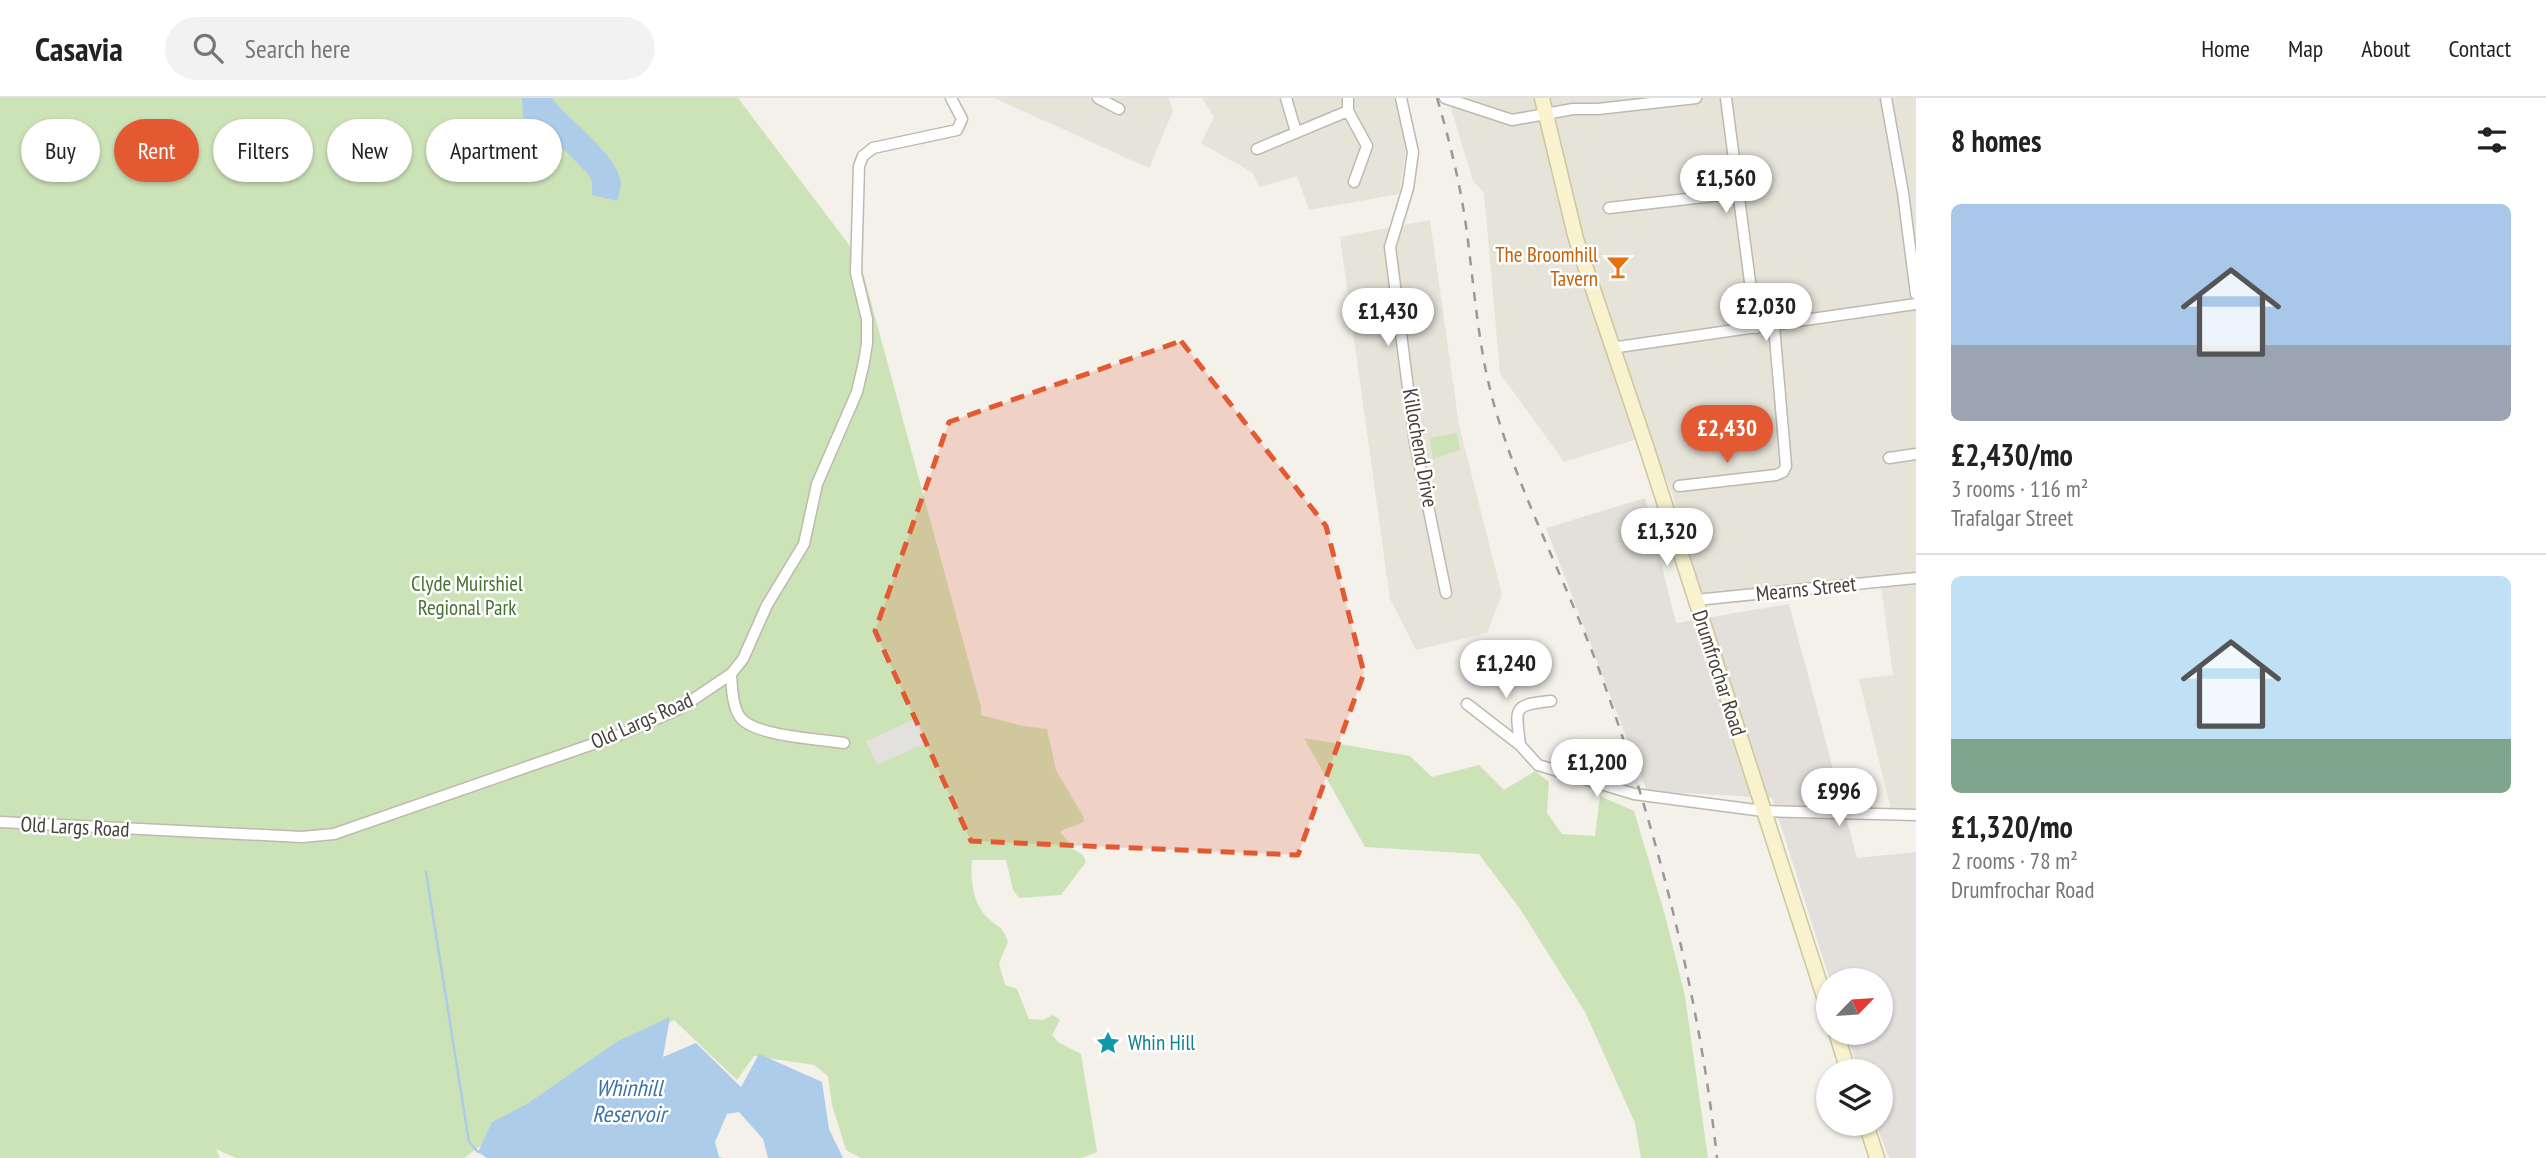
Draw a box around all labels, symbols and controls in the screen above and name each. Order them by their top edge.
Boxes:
search box [165,17,655,80]
text: Casavia [35,27,123,70]
icon: search [189,29,227,67]
text: Search here [245,32,351,65]
text: Home [2201,33,2250,64]
text: Map [2288,33,2323,64]
text: About [2361,33,2410,64]
text: Contact [2448,33,2511,64]
chip: Buy [21,119,100,182]
chip: Rent [114,119,199,182]
chip: Filters [213,119,313,182]
chip: New [327,119,412,182]
chip: Apartment [426,119,562,182]
text: 8 homes [1951,121,2042,160]
icon: filters [2473,121,2511,159]
pin: £1,560 [1669,156,1783,215]
text: £1,560 [1696,163,1756,192]
place label: The Broomhill Tavern [1495,241,1598,292]
icon: home [2168,249,2294,375]
bar icon: The Broomhill Tavern [1604,253,1632,281]
pin: £2,030 [1709,284,1823,343]
pin: £1,430 [1331,288,1445,348]
text: £2,030 [1736,291,1796,320]
text: £1,430 [1358,296,1418,325]
street label: Killochend Drive [1397,386,1444,509]
pin: £2,430 [1670,406,1784,465]
text: £2,430 [1697,413,1757,442]
text: £2,430/mo [1951,435,2073,474]
text: 3 rooms · 116 m² [1951,474,2088,503]
text: Trafalgar Street [1951,503,2073,532]
pin: £1,320 [1610,508,1724,568]
text: £1,320 [1637,516,1697,545]
park label: Clyde Muirshiel Regional Park [411,570,523,621]
street label: Mearns Street [1755,570,1858,607]
street label: Drumfrochar Road [1686,606,1753,739]
icon: home [2168,621,2294,747]
pin: £1,240 [1449,640,1563,700]
text: £1,240 [1476,648,1536,677]
street label: Old Largs Road [587,686,697,755]
pin: £1,200 [1540,740,1654,799]
text: £1,200 [1567,747,1627,776]
pin: £996 [1798,768,1880,828]
text: £996 [1817,776,1861,805]
text: £1,320/mo [1951,807,2073,846]
street label: Old Largs Road [20,810,130,843]
text: 2 rooms · 78 m² [1951,846,2078,875]
text: Drumfrochar Road [1951,875,2094,904]
north arrow [1816,968,1894,1045]
map controls [1816,968,1893,1136]
place icon: Whin Hill [1094,1029,1122,1057]
place label: Whin Hill [1128,1029,1195,1056]
button: layers [1816,1059,1893,1136]
water label: Whinhill Reservoir [592,1073,669,1128]

